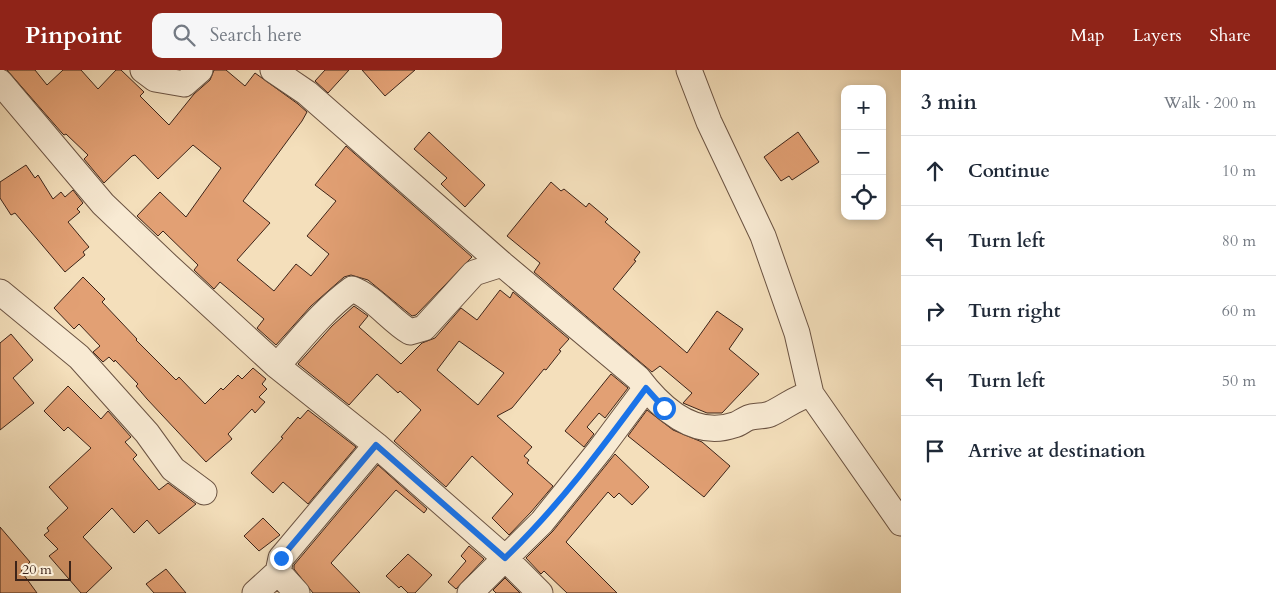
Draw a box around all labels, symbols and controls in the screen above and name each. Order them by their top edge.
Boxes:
search box [152,13,502,58]
text: Pinpoint [25,19,122,52]
icon: search [170,21,198,49]
text: Search here [210,22,302,48]
text: Map [1070,23,1105,48]
text: Layers [1133,23,1182,48]
text: Share [1210,23,1251,48]
map controls [841,85,886,220]
button: + [841,85,886,130]
text: 3 min [921,88,977,117]
text: Walk · 200 m [1164,92,1256,114]
button: − [841,130,886,175]
icon: ahead [921,157,949,185]
text: Continue [968,158,1050,184]
text: 10 m [1222,160,1256,182]
button: locate [841,175,886,220]
icon: left [921,227,949,255]
text: Turn left [968,228,1045,254]
text: 80 m [1222,230,1256,252]
icon: right [921,297,949,325]
text: Turn right [968,298,1060,324]
text: 60 m [1222,300,1256,322]
icon: left [921,367,949,395]
text: Turn left [968,368,1045,394]
text: 50 m [1222,370,1256,392]
route start [653,397,676,420]
icon: arrive [921,437,949,465]
text: Arrive at destination [968,438,1145,464]
route end [270,547,293,570]
scale bar [15,558,71,581]
text: 20 m [22,560,52,579]

